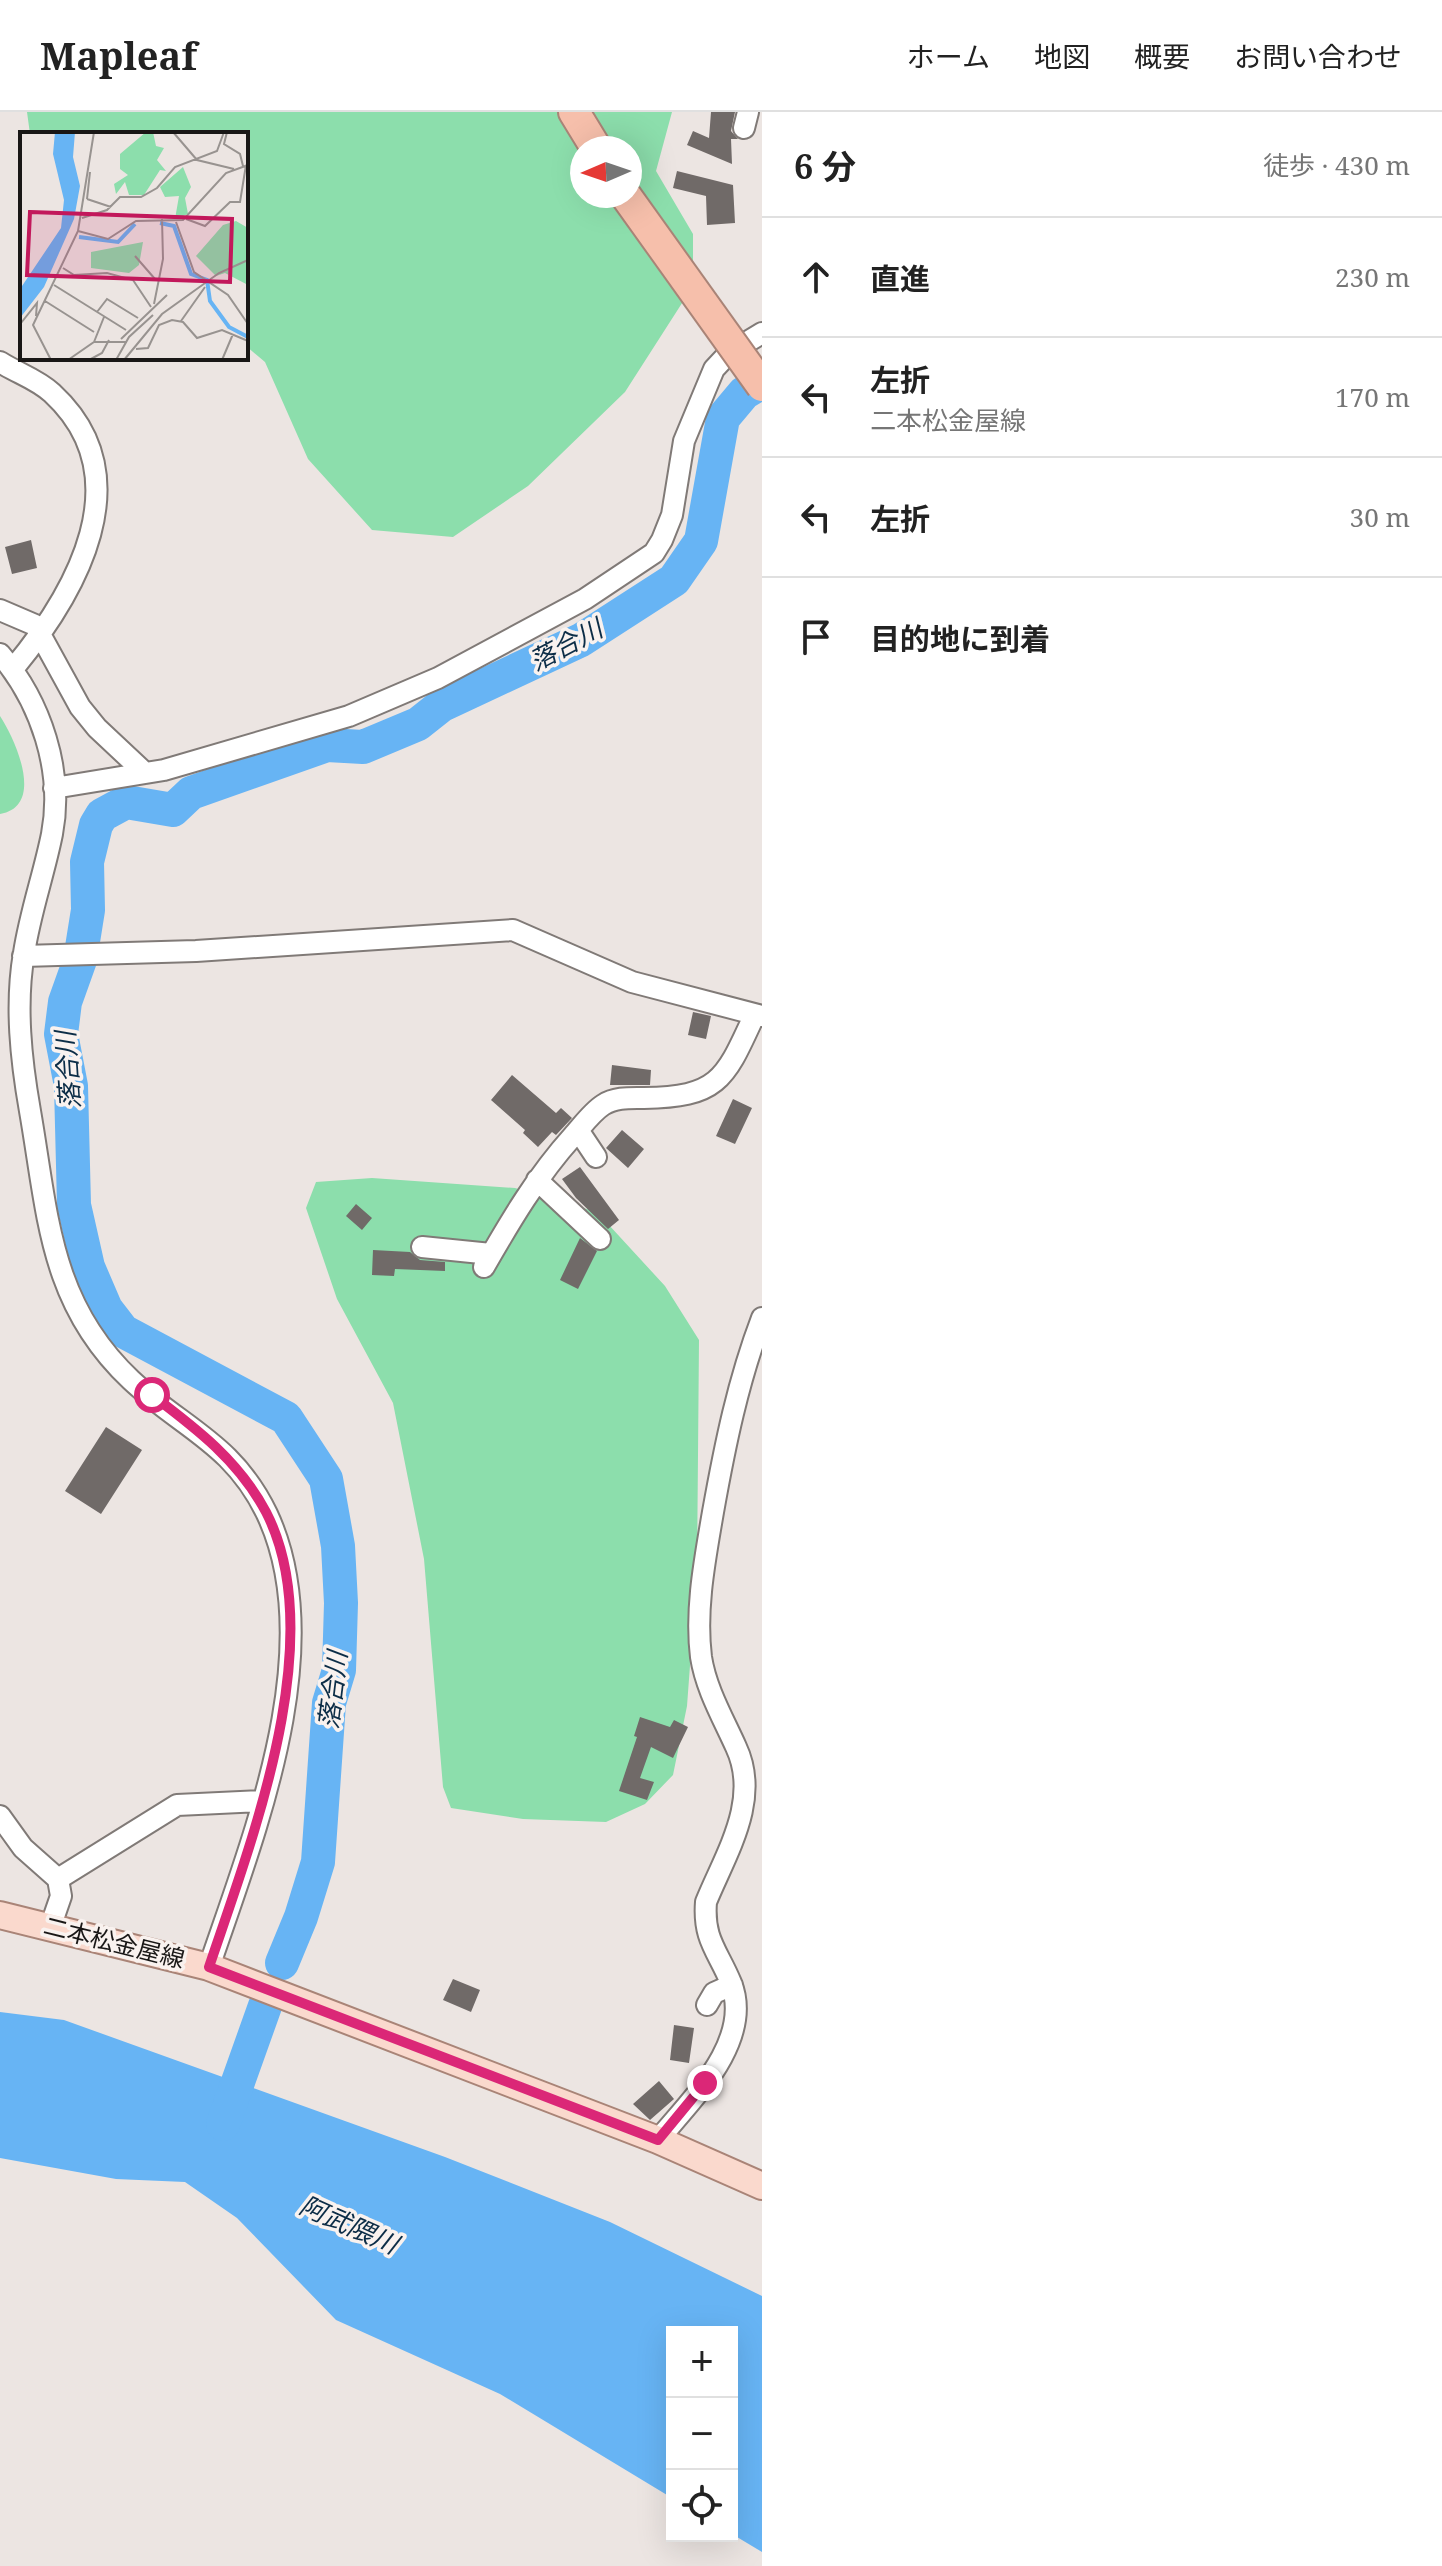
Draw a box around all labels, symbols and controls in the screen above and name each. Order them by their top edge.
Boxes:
text: Mapleaf [40,29,197,81]
text: ホーム [907,37,990,75]
text: 地図 [1034,37,1090,75]
text: 概要 [1134,37,1190,75]
text: お問い合わせ [1234,37,1402,75]
inset map [20,132,248,360]
north arrow [570,136,642,208]
text: 6 分 [794,143,856,189]
text: 徒歩 · 430 m [1263,147,1410,183]
icon: ahead [794,255,838,299]
text: 直進 [870,258,930,299]
text: 230 m [1335,259,1410,295]
text: 左折 [870,359,930,400]
icon: left [794,375,838,419]
text: 170 m [1335,379,1410,415]
text: 二本松金屋線 [870,402,1026,438]
icon: left [794,495,838,539]
text: 左折 [870,498,930,539]
text: 30 m [1350,499,1410,535]
water label: 落合川 [523,609,611,678]
icon: arrive [794,615,838,659]
text: 目的地に到着 [870,618,1050,659]
water label: 落合川 [46,1027,88,1110]
route start [134,1377,170,1413]
water label: 落合川 [309,1646,355,1731]
street label: 二本松金屋線 [41,1908,188,1975]
route end [687,2065,723,2101]
water label: 阿武隈川 [295,2186,407,2263]
map controls [666,2326,738,2542]
button: + [666,2326,738,2398]
button: − [666,2398,738,2470]
button: locate [666,2470,738,2542]

